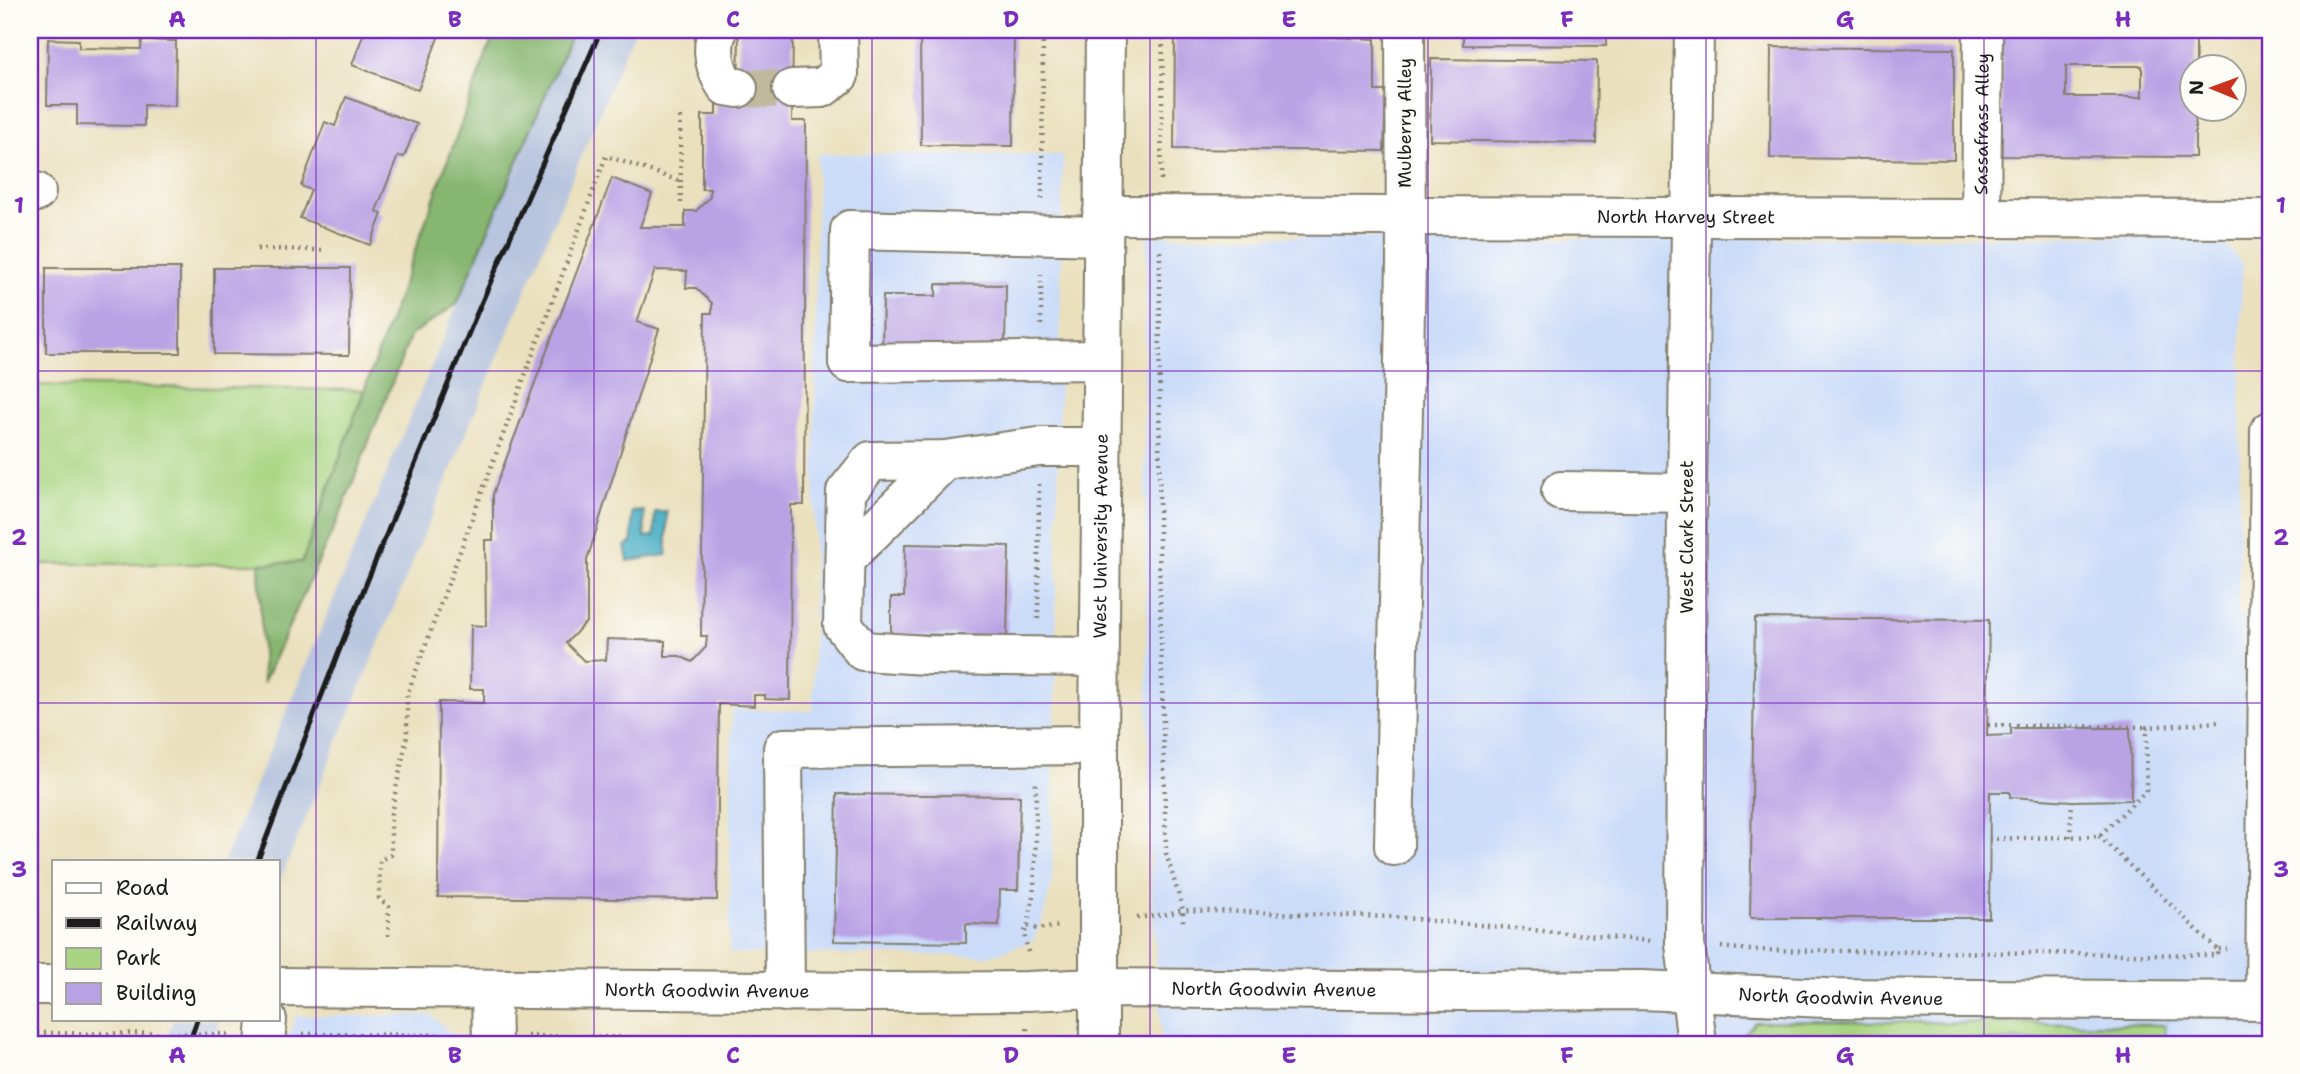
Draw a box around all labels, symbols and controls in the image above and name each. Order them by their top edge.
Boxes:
text: A [168,4,186,34]
text: B [448,4,462,34]
text: C [726,4,740,34]
text: D [1003,4,1019,34]
text: E [1281,4,1297,34]
text: F [1560,4,1574,34]
text: G [1836,4,1855,34]
text: H [2115,4,2131,34]
north arrow [2178,52,2248,122]
street label: Sassafrass Alley [1969,53,1995,195]
street label: Mulberry Alley [1393,58,1417,188]
text: N [2184,80,2209,95]
text: 1 [14,190,24,220]
text: 1 [2276,190,2286,220]
street label: North Harvey Street [1597,205,1775,229]
street label: West University Avenue [1088,433,1114,639]
street label: West Clark Street [1675,460,1699,614]
text: 2 [11,522,27,552]
text: 2 [2273,522,2289,552]
text: 3 [11,854,27,884]
text: 3 [2273,854,2289,884]
legend [52,860,280,1021]
text: Road [116,874,169,902]
text: Railway [116,909,198,937]
text: Park [116,944,161,972]
street label: North Goodwin Avenue [1171,977,1376,1002]
street label: North Goodwin Avenue [604,978,810,1003]
text: Building [116,979,196,1007]
street label: North Goodwin Avenue [1738,982,1943,1011]
text: A [168,1040,186,1070]
text: B [448,1040,462,1070]
text: C [726,1040,740,1070]
text: D [1003,1040,1019,1070]
text: E [1281,1040,1297,1070]
text: F [1560,1040,1574,1070]
text: G [1836,1040,1855,1070]
text: H [2115,1040,2131,1070]

